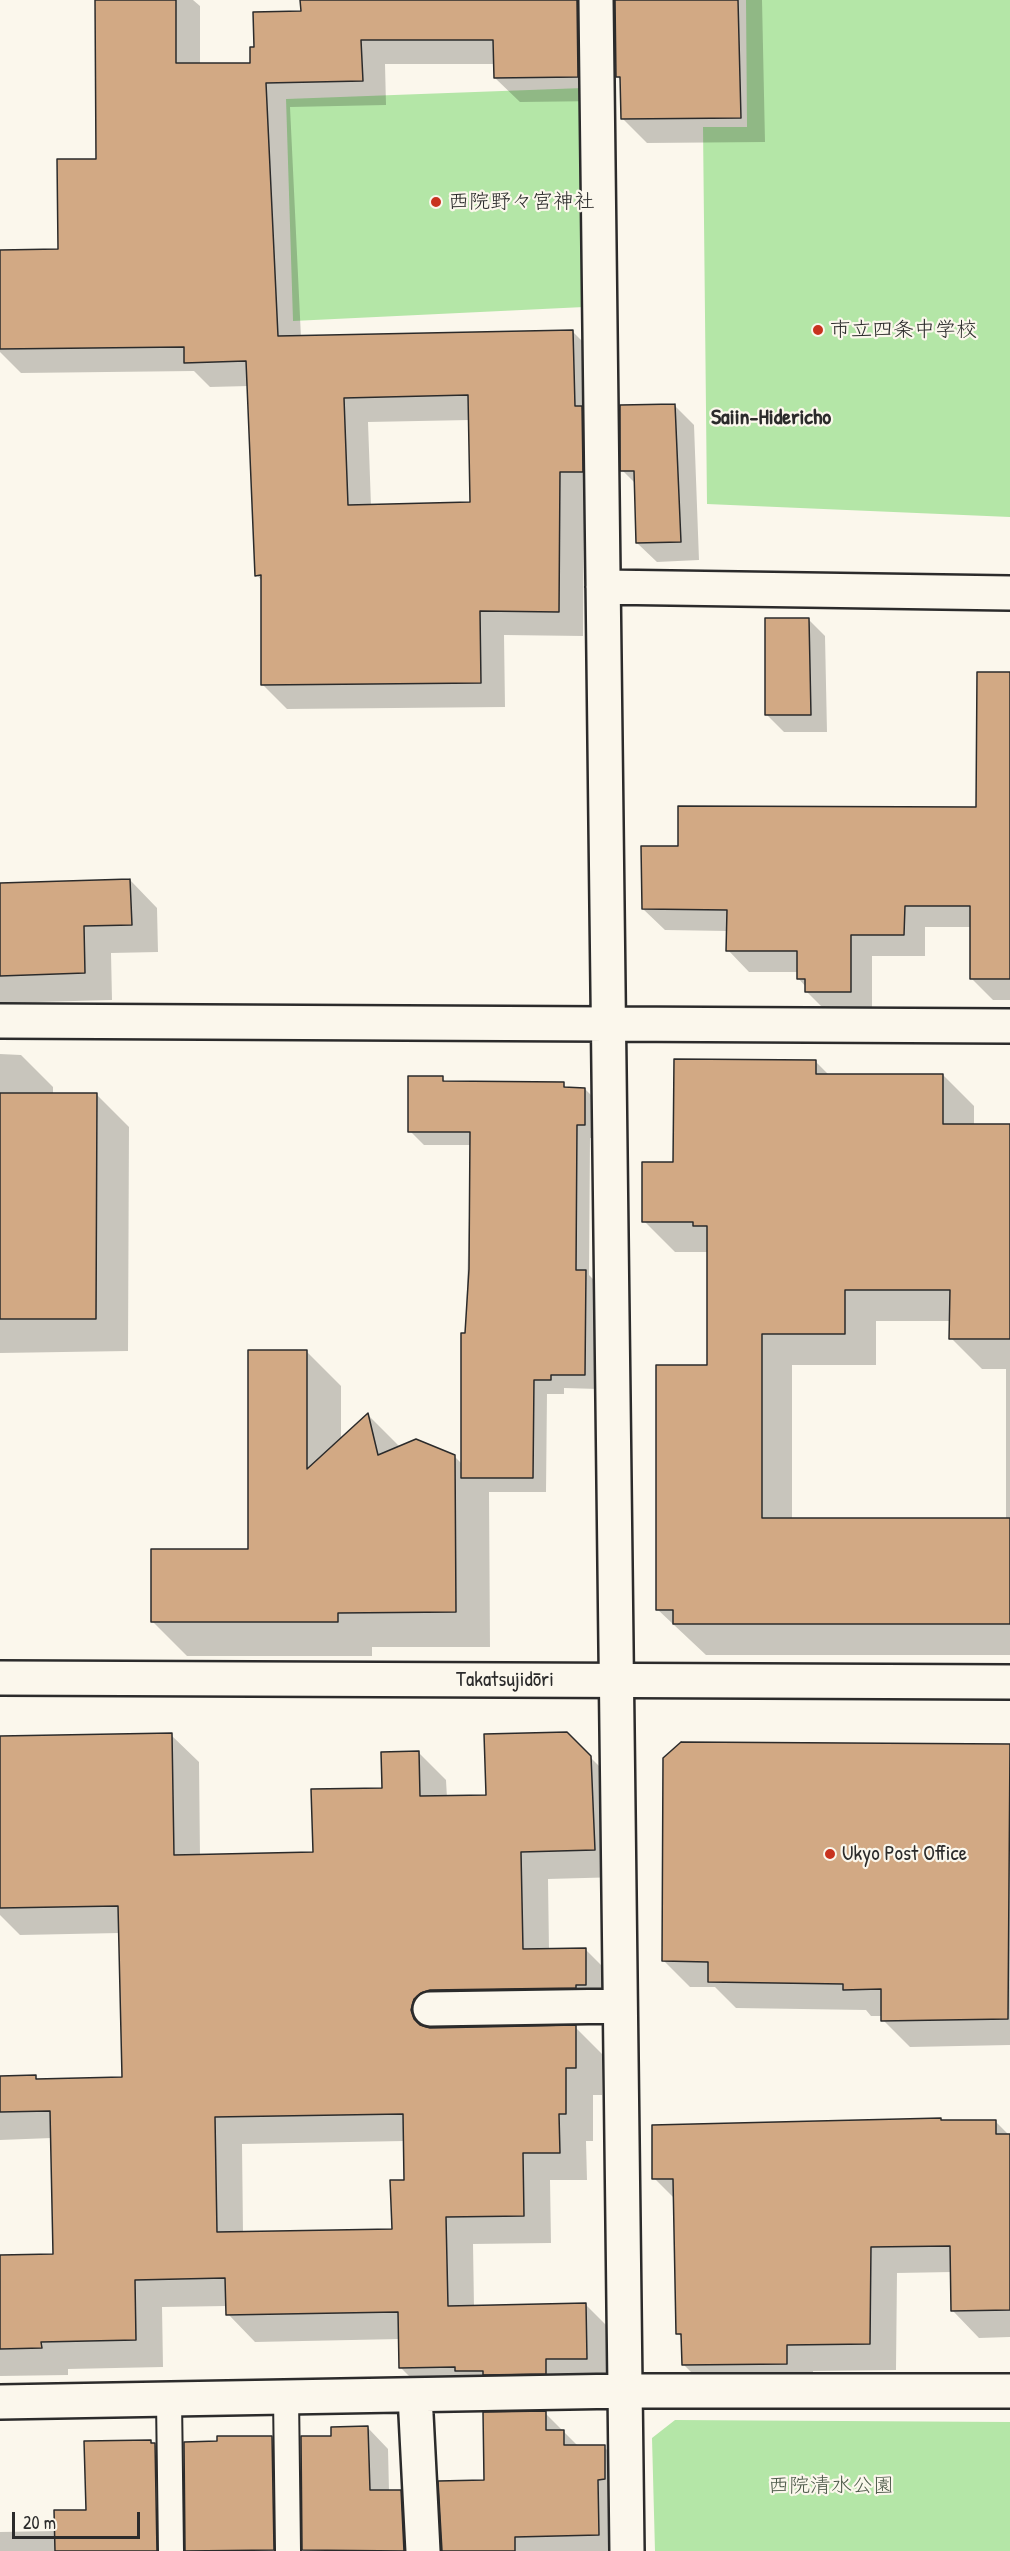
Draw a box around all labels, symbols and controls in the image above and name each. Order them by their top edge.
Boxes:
place label: 西院野々宮神社 [448,189,595,215]
marker: 西院野々宮神社 [429,195,443,209]
place label: 市立四条中学校 [830,317,977,343]
marker: 市立四条中学校 [811,323,825,337]
district label: Saiin-Hidericho [711,405,831,431]
street label: Takatsujidōri [456,1667,554,1693]
place label: Ukyo Post Office [842,1841,967,1867]
marker: Ukyo Post Office [823,1847,837,1861]
park label: 西院清水公園 [768,2473,894,2499]
scale bar [15,2500,142,2538]
text: 20 m [23,2510,56,2535]

